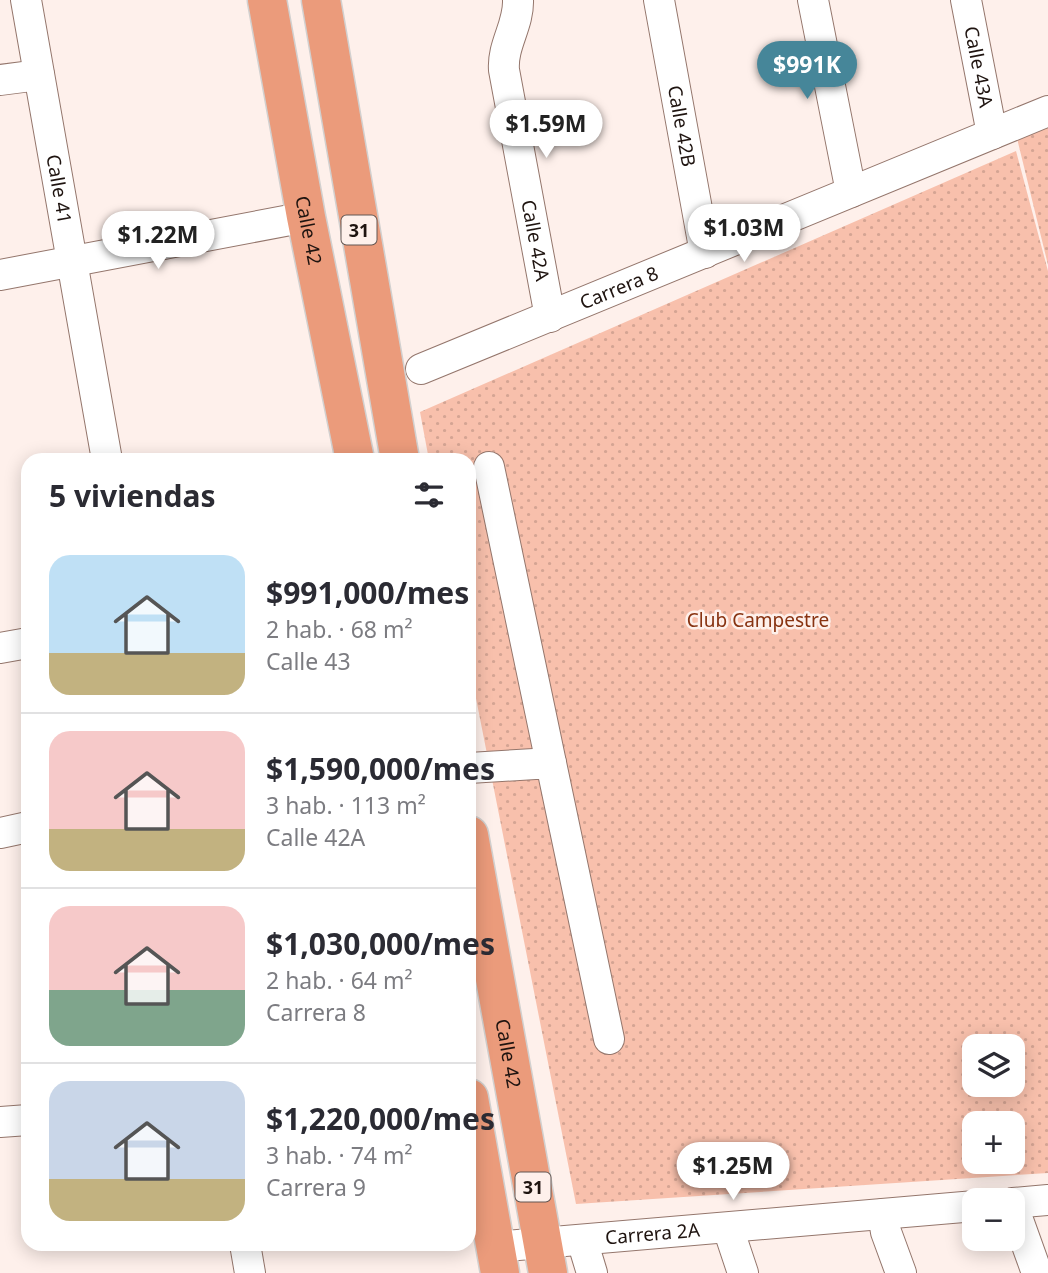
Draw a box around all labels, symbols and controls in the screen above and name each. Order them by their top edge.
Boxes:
street label: Calle 43A [958,24,1000,110]
pin: $991K [758,42,856,101]
text: $991K [773,48,841,80]
street label: Calle 42B [662,83,702,169]
pin: $1.59M [489,100,603,160]
text: $1.59M [506,107,586,139]
street label: Calle 41 [40,152,78,226]
street label: Calle 42 [289,194,328,267]
street label: Calle 42A [515,197,556,284]
pin: $1.03M [687,204,801,264]
text: $1.03M [704,211,784,243]
pin: $1.22M [101,212,215,271]
road number: 31 [342,215,376,244]
text: $1.22M [118,218,198,250]
street label: Carrera 8 [576,260,662,315]
text: 5 viviendas [49,475,216,516]
icon: filters [410,476,448,514]
text: $991,000/mes [266,572,469,613]
icon: home [105,583,189,667]
park label: Club Campestre [687,607,829,633]
text: 2 hab. · 68 m² [266,613,413,645]
text: Calle 43 [266,645,351,677]
text: $1,590,000/mes [266,748,495,789]
icon: home [105,759,189,843]
text: 3 hab. · 113 m² [266,789,426,821]
text: Calle 42A [266,821,365,853]
text: $1,030,000/mes [266,923,495,964]
icon: home [105,934,189,1018]
text: 2 hab. · 64 m² [266,964,413,996]
text: Carrera 8 [266,996,366,1028]
street label: Calle 42 [489,1017,527,1090]
map controls [962,1034,1025,1251]
button: layers [962,1034,1025,1097]
text: $1,220,000/mes [266,1098,495,1139]
icon: home [105,1109,189,1193]
button: + [962,1111,1025,1174]
text: 3 hab. · 74 m² [266,1139,413,1171]
pin: $1.25M [676,1142,790,1202]
text: $1.25M [693,1149,773,1181]
text: Carrera 9 [266,1171,366,1203]
road number: 31 [516,1172,550,1202]
button: − [962,1188,1025,1251]
street label: Carrera 2A [604,1216,702,1251]

